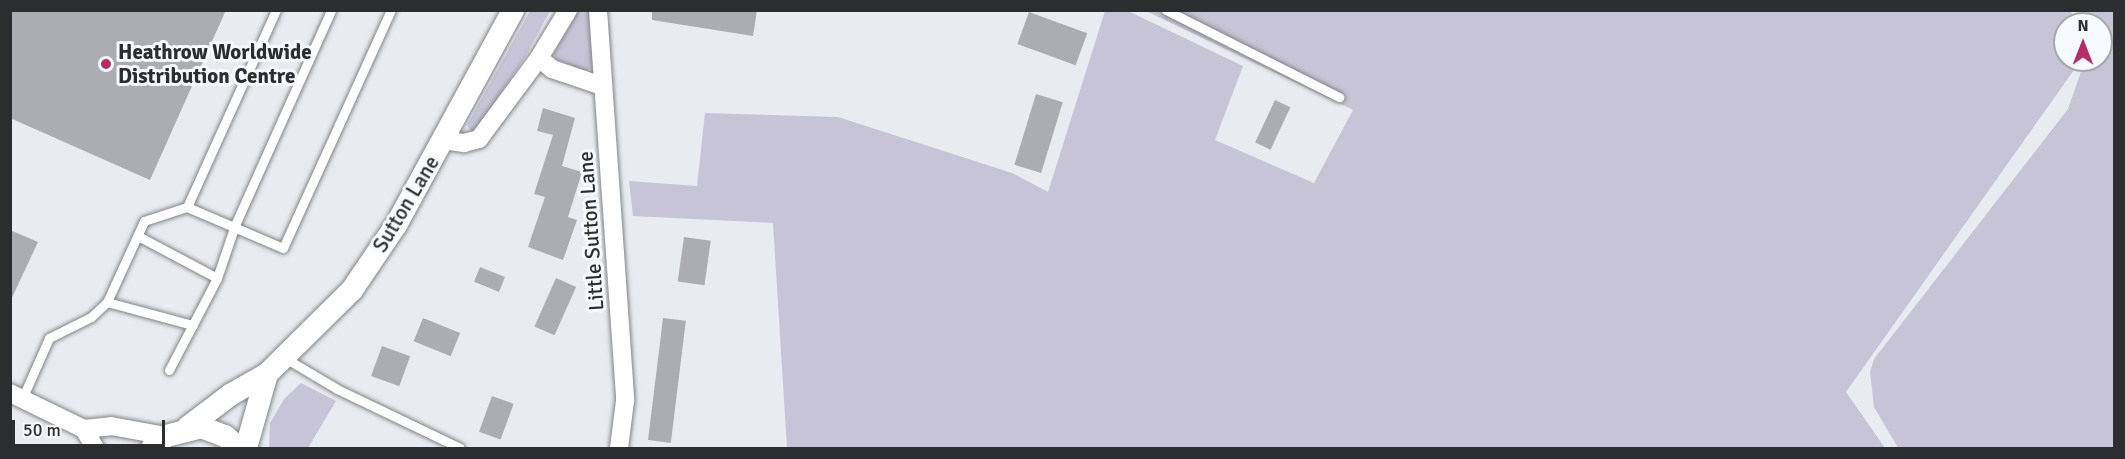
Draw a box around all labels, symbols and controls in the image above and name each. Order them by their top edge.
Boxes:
north arrow [2053,12,2113,72]
text: N [2077,16,2089,36]
place label: Heathrow Worldwide Distribution Centre [118,39,312,89]
marker: Heathrow Worldwide Distribution Centre [99,57,113,71]
street label: Little Sutton Lane [573,150,609,312]
street label: Sutton Lane [367,151,445,257]
scale bar [15,408,168,446]
text: 50 m [23,419,61,441]

